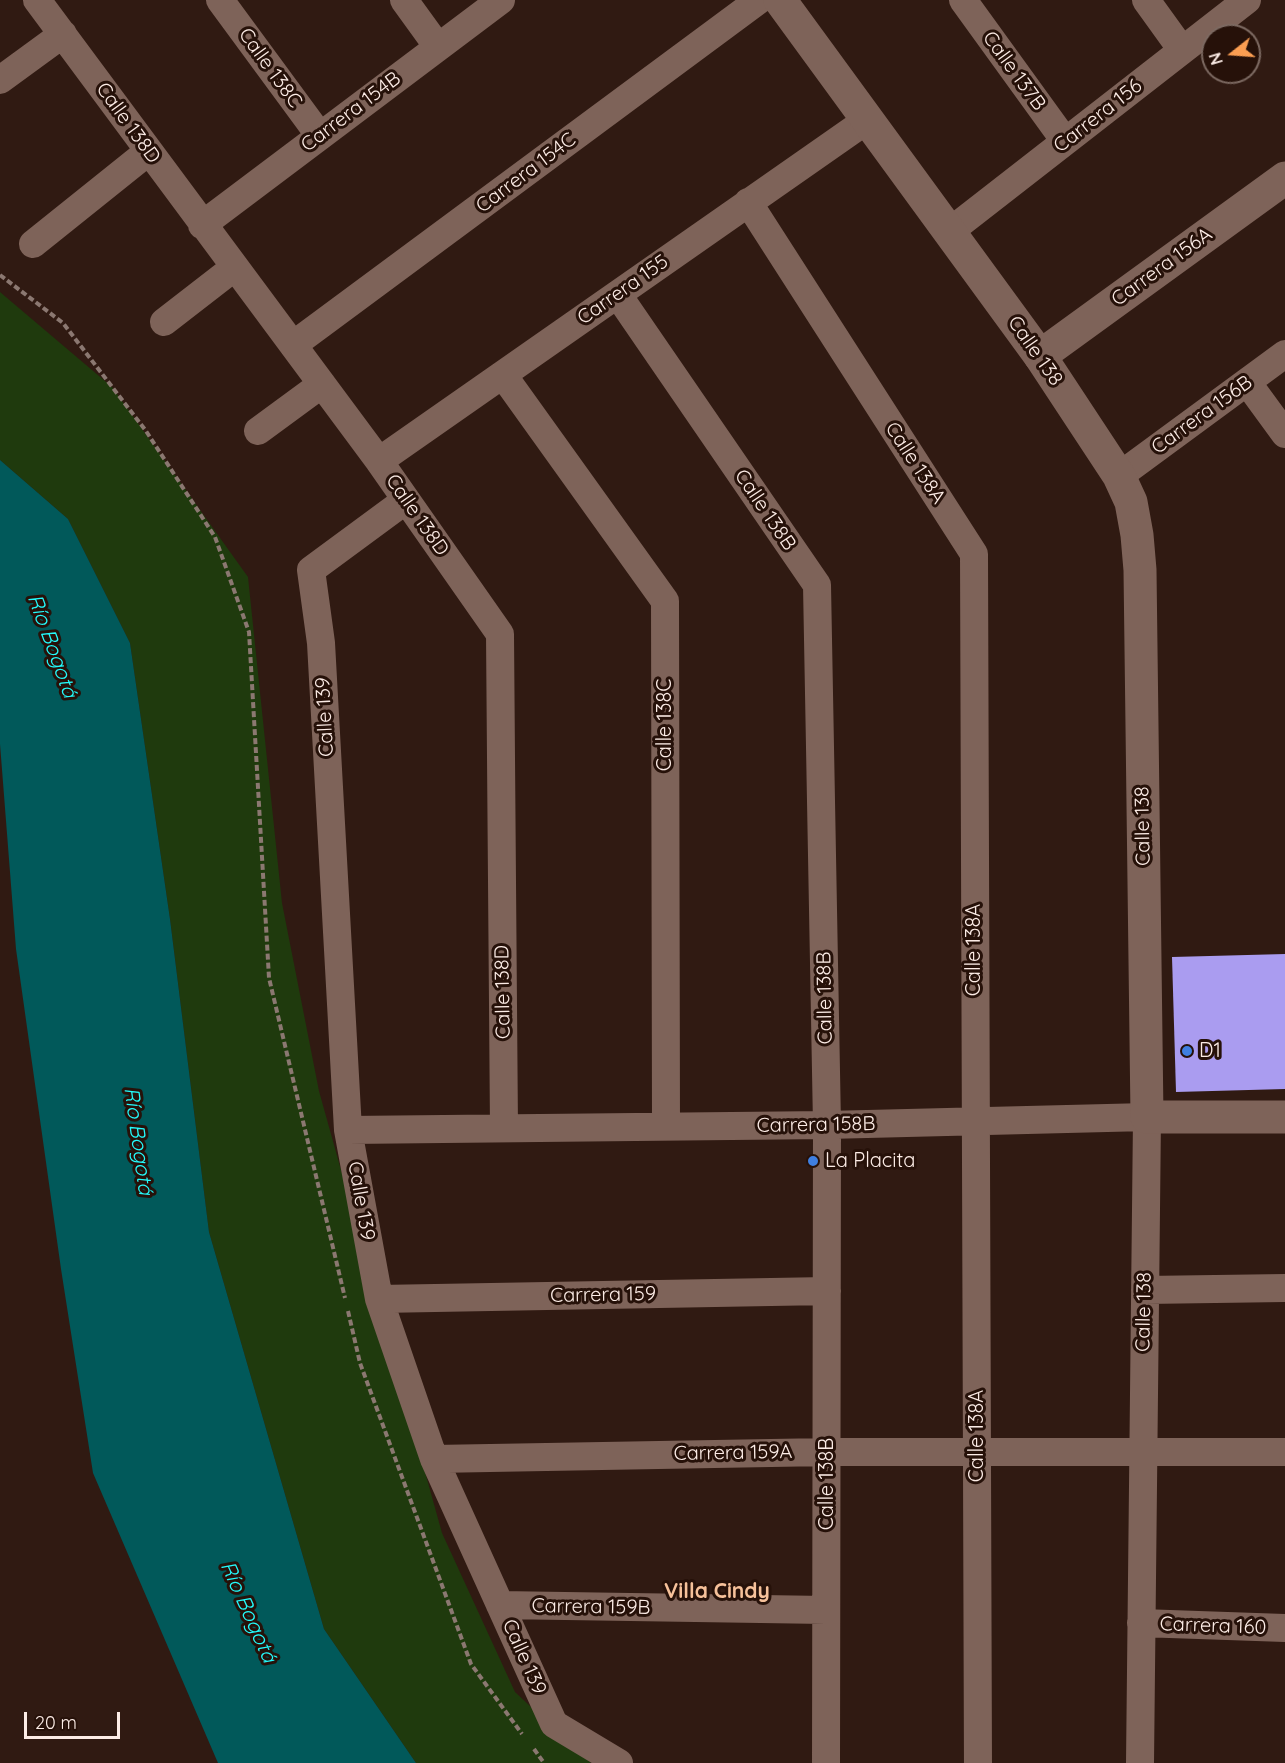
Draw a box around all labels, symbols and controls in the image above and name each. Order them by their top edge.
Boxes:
street label: Calle 138C [233,23,307,113]
north arrow [1201,24,1261,84]
street label: Calle 137B [977,27,1051,115]
text: N [1204,50,1227,67]
street label: Carrera 154B [297,67,405,157]
street label: Carrera 156 [1049,74,1147,158]
street label: Calle 138D [91,78,165,168]
street label: Carrera 154C [472,128,580,218]
street label: Carrera 156A [1107,222,1217,312]
street label: Carrera 155 [573,250,673,330]
street label: Calle 138 [1002,312,1068,390]
street label: Carrera 156B [1147,370,1257,460]
street label: Calle 138A [880,418,950,508]
street label: Calle 138B [729,465,801,555]
street label: Calle 138D [380,470,454,560]
water label: Río Bogotá [22,591,82,701]
street label: Calle 139 [311,676,339,758]
street label: Calle 138C [653,679,677,771]
street label: Calle 138 [1130,786,1156,866]
street label: Calle 138A [962,904,986,996]
street label: Calle 138D [490,945,516,1039]
street label: Calle 138B [812,951,838,1045]
place label: D1 [1199,1039,1221,1063]
marker: D1 [1180,1044,1194,1058]
water label: Río Bogotá [118,1086,158,1196]
street label: Carrera 158B [756,1112,876,1138]
place label: La Placita [825,1149,915,1173]
marker: La Placita [806,1154,820,1168]
street label: Calle 139 [342,1160,380,1242]
street label: Calle 138 [1131,1272,1157,1352]
street label: Carrera 159 [550,1282,656,1308]
street label: Calle 138A [965,1390,989,1482]
street label: Calle 138B [815,1438,839,1530]
street label: Carrera 159A [673,1440,793,1466]
water label: Río Bogotá [214,1557,282,1667]
district label: Villa Cindy [664,1579,770,1605]
street label: Carrera 159B [531,1594,651,1620]
street label: Carrera 160 [1159,1612,1267,1640]
street label: Calle 139 [497,1616,551,1698]
scale bar [27,1700,123,1738]
text: 20 m [35,1711,77,1734]

